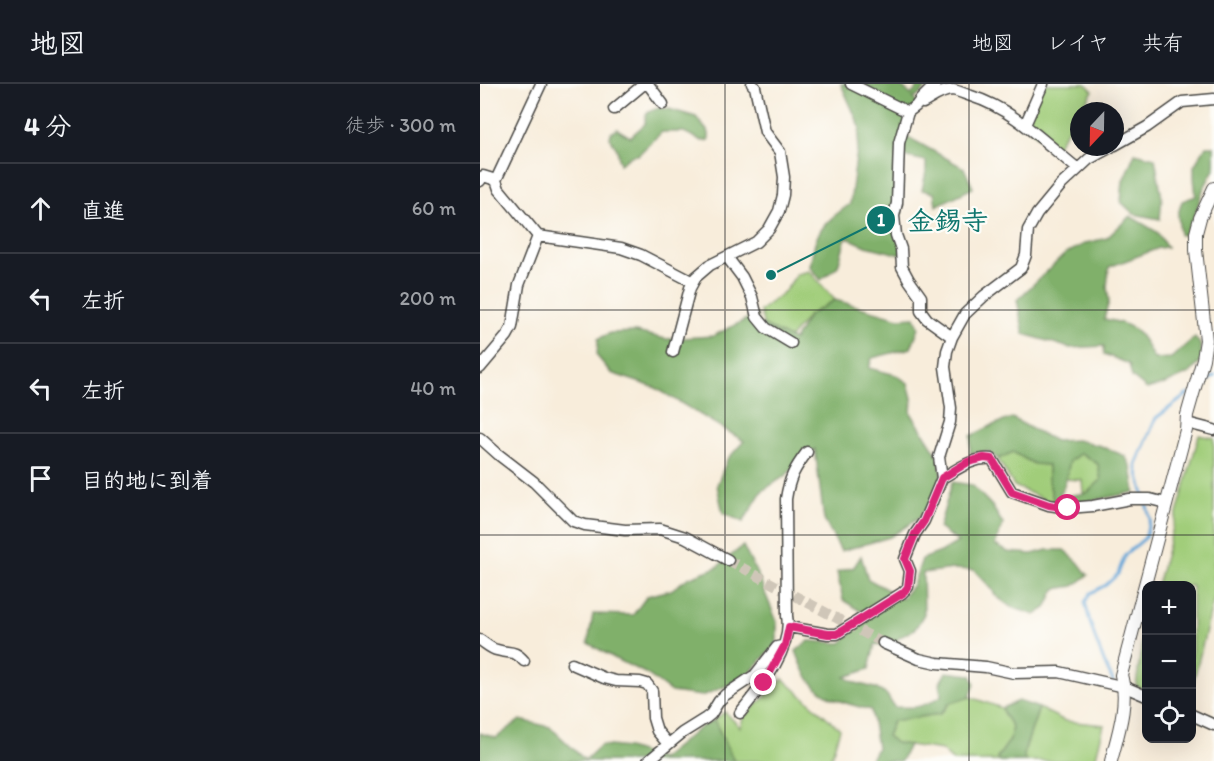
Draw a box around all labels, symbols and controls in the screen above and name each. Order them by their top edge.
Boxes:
text: 地図 [30,26,86,60]
text: 地図 [972,30,1014,55]
text: レイヤ [1047,30,1109,55]
text: 共有 [1142,30,1184,55]
north arrow [1070,102,1124,156]
text: 4 分 [24,110,71,142]
text: 徒歩 · 300 m [345,113,456,137]
icon: ahead [24,192,57,225]
text: 60 m [412,196,456,220]
text: 直進 [81,197,125,224]
callout: 金錫寺 [866,198,1001,243]
text: 金錫寺 [908,204,989,237]
text: 1 [877,209,886,231]
icon: left [24,282,57,315]
text: 200 m [400,286,456,310]
text: 左折 [81,287,125,314]
icon: left [24,372,57,405]
text: 40 m [410,376,456,400]
text: 左折 [81,377,125,404]
icon: arrive [24,462,57,495]
text: 目的地に到着 [81,467,213,494]
route start [1054,494,1080,520]
map controls [1142,581,1196,743]
button: + [1142,581,1196,635]
button: − [1142,635,1196,689]
route end [750,669,776,695]
button: locate [1142,689,1196,743]

